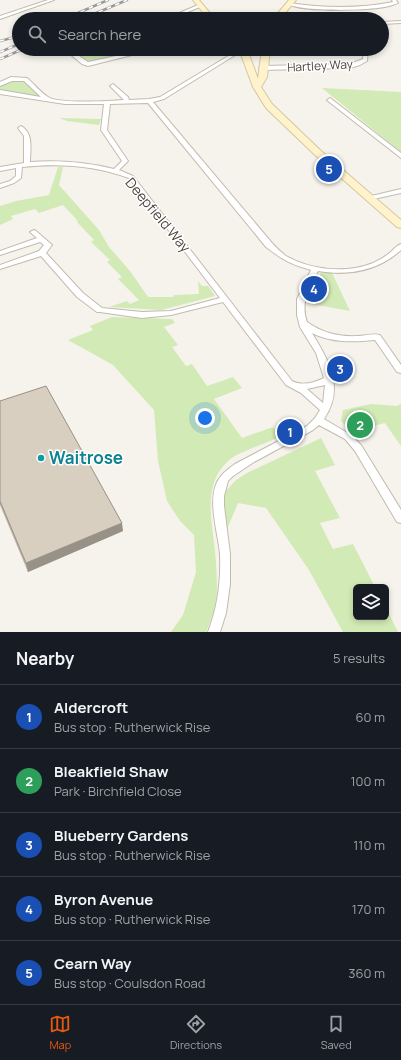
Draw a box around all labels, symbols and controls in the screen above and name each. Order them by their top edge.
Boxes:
search box [12,12,389,56]
icon: search [26,23,48,45]
text: Search here [58,24,141,45]
street label: Hartley Way [287,55,354,76]
pin: 5 [316,154,342,184]
street label: Deepfield Way [122,173,196,257]
pin: 4 [301,274,327,304]
pin: 3 [327,354,353,384]
your location [195,408,215,428]
pin: 2 [347,410,373,440]
pin: 1 [277,417,303,447]
place label: Waitrose [49,446,123,469]
marker: Waitrose [36,453,46,463]
map controls [353,584,389,620]
button: layers [353,584,389,620]
text: Nearby [16,647,74,670]
text: 5 results [333,649,385,667]
text: Aldercroft [54,697,128,718]
text: 1 [26,708,32,726]
text: 60 m [355,708,385,726]
text: Bus stop · Rutherwick Rise [54,718,210,736]
text: Bleakfield Shaw [54,761,168,782]
text: 2 [25,772,33,790]
text: 100 m [350,772,385,790]
text: Park · Birchfield Close [54,782,182,800]
text: Blueberry Gardens [54,825,189,846]
text: 3 [25,836,33,854]
text: 110 m [353,836,385,854]
text: Bus stop · Rutherwick Rise [54,846,210,864]
text: Byron Avenue [54,889,153,910]
text: 4 [25,900,33,918]
text: 170 m [352,900,385,918]
text: Bus stop · Rutherwick Rise [54,910,210,928]
text: Cearn Way [54,953,132,974]
text: 5 [25,964,33,982]
text: 360 m [348,964,385,982]
text: Bus stop · Coulsdon Road [54,974,206,992]
tab: Map [49,1013,71,1052]
tab: Directions [170,1013,222,1052]
tab: Saved [321,1013,352,1052]

